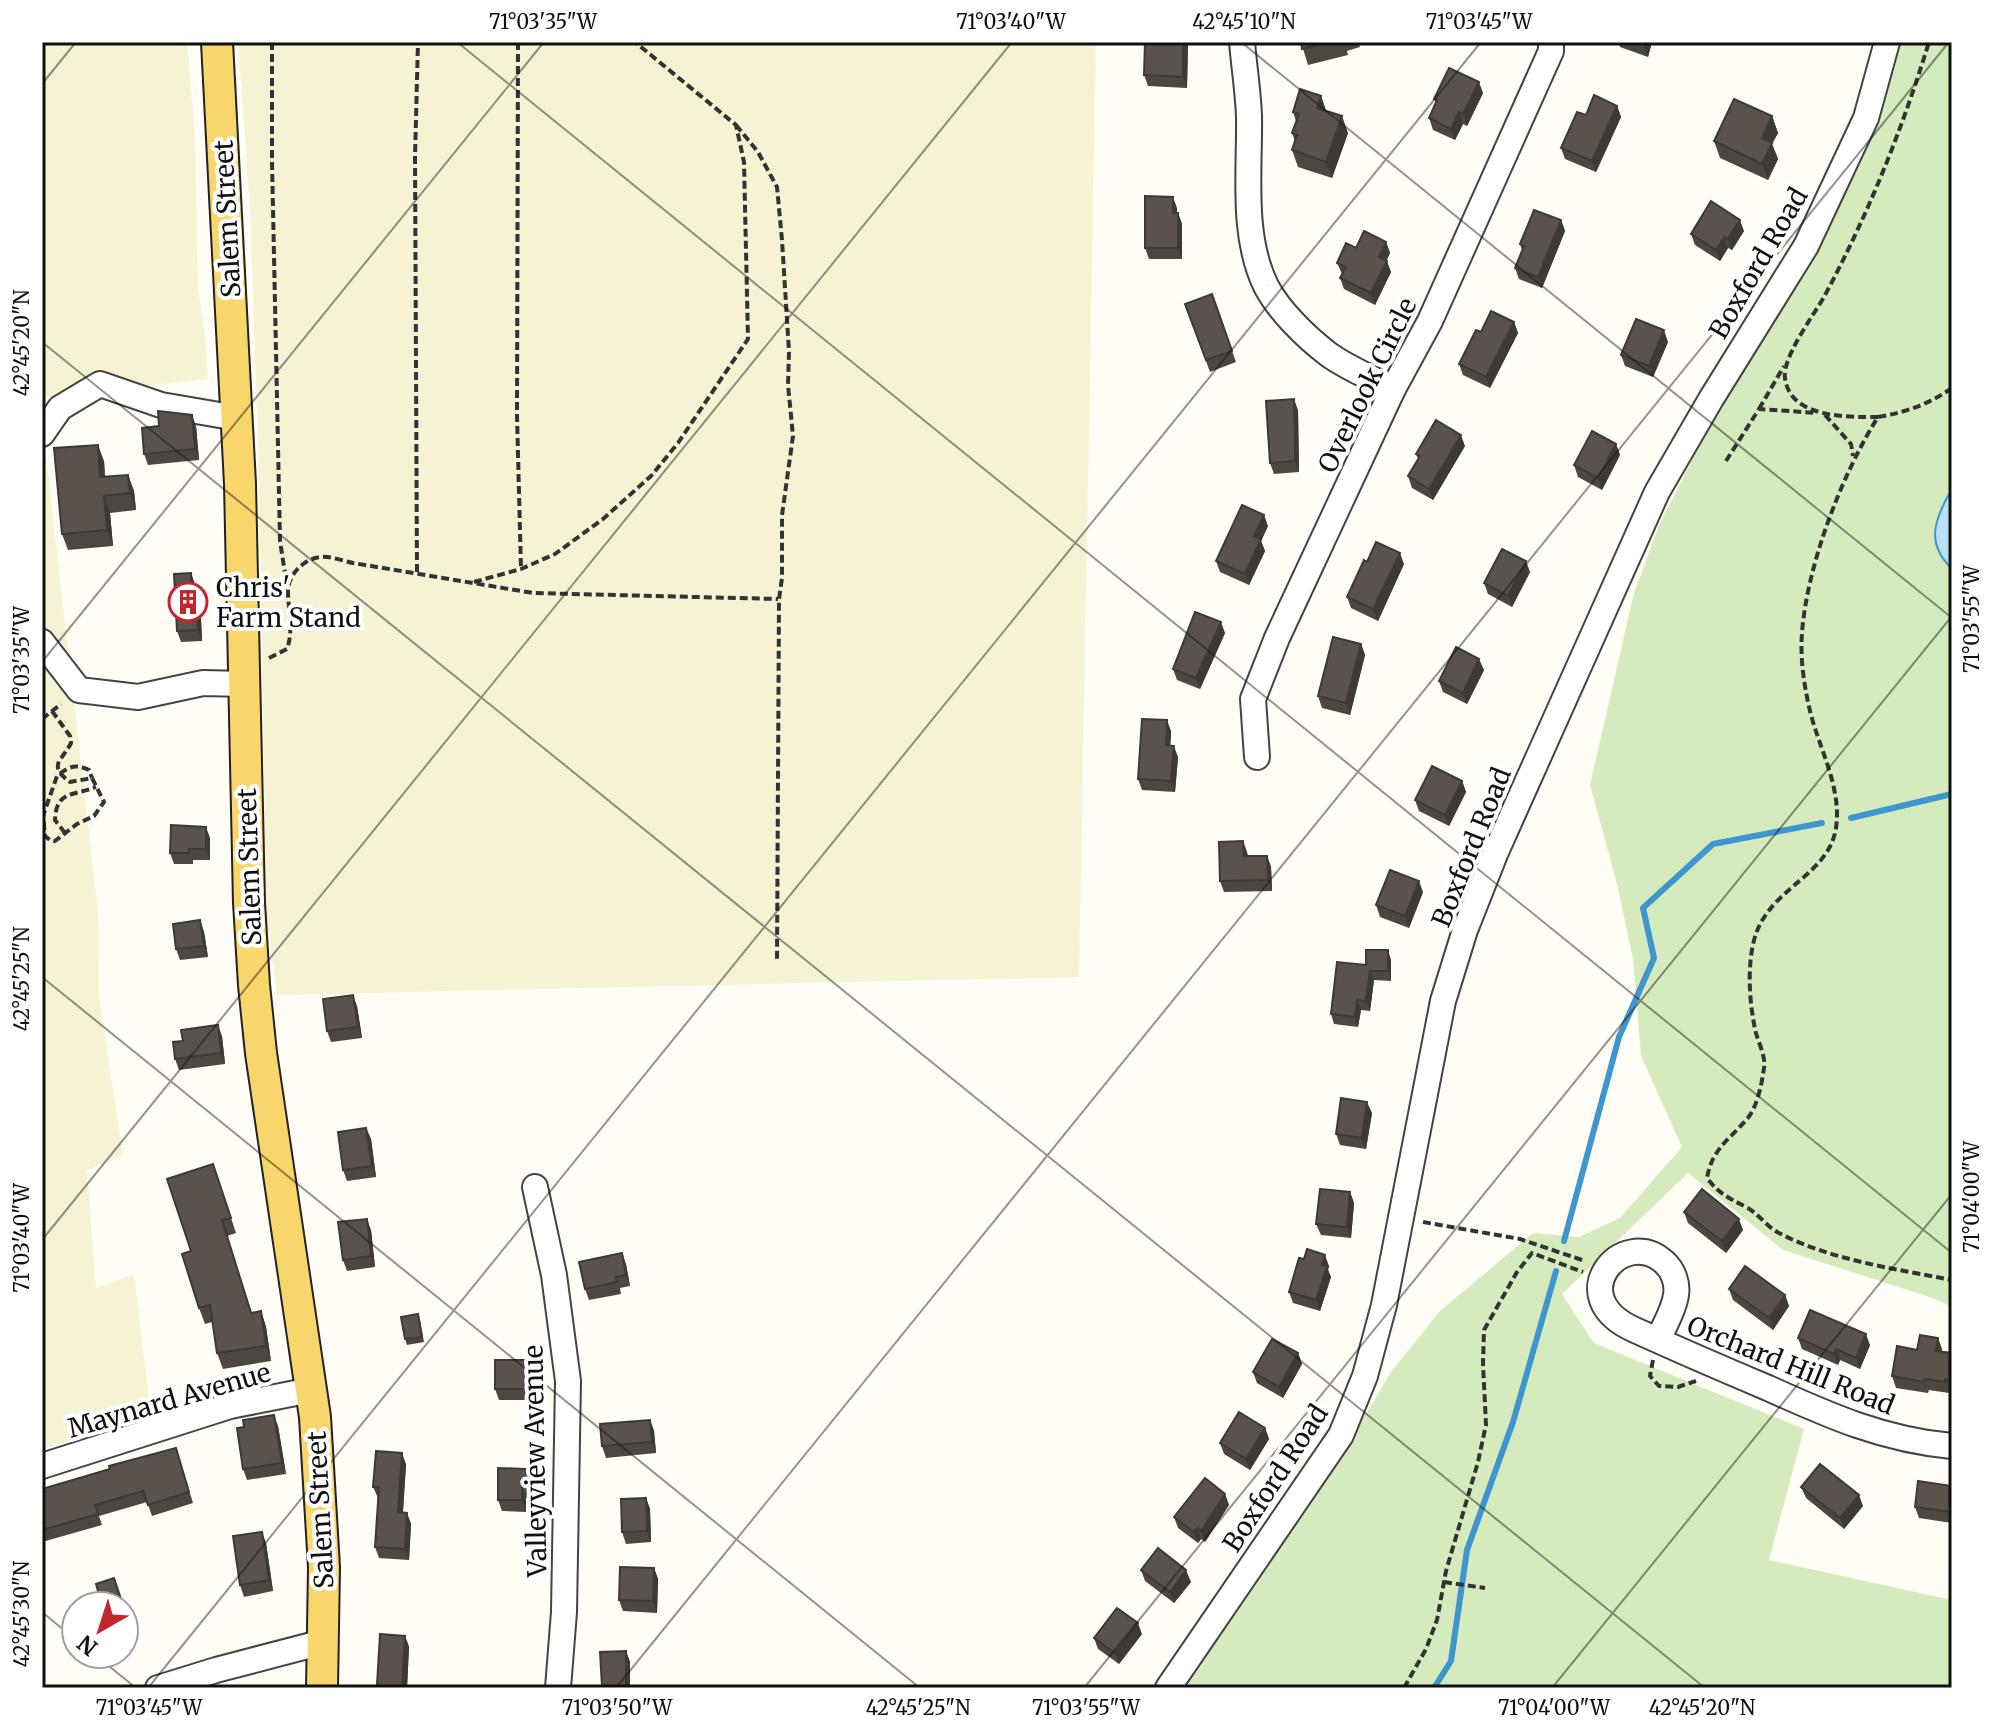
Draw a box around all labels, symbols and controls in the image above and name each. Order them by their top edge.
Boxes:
text: 71°03'35"W [489,9,598,34]
text: 71°03'40"W [956,9,1067,34]
text: 42°45'10"N [1192,9,1296,34]
text: 71°03'45"W [1426,9,1533,34]
street label: Salem Street [206,139,248,299]
street label: Boxford Road [1701,181,1815,344]
text: 42°45'20"N [9,289,34,396]
street label: Overlook Circle [1310,292,1424,478]
text: 71°03'55"W [1959,564,1984,673]
place label: Chris' Farm Stand [216,571,361,634]
building icon: Chris' Farm Stand [167,581,209,623]
text: 71°03'35"W [9,605,34,714]
street label: Boxford Road [1424,762,1518,932]
street label: Salem Street [230,787,268,947]
text: 42°45'25"N [9,926,34,1031]
text: 71°04'00"W [1959,1140,1984,1253]
text: 71°03'40"W [9,1182,34,1293]
street label: Orchard Hill Road [1682,1308,1900,1422]
street label: Valleyview Avenue [516,1345,554,1578]
street label: Maynard Avenue [64,1355,274,1445]
street label: Boxford Road [1215,1398,1335,1558]
street label: Salem Street [299,1430,341,1590]
text: 42°45'30"N [9,1560,34,1667]
north arrow [60,1590,140,1670]
text: N [71,1629,103,1662]
text: 71°03'45"W [96,1695,203,1720]
text: 71°03'50"W [562,1695,673,1720]
text: 42°45'25"N [866,1695,971,1720]
text: 71°03'55"W [1032,1695,1141,1720]
text: 71°04'00"W [1498,1695,1611,1720]
text: 42°45'20"N [1649,1695,1756,1720]

